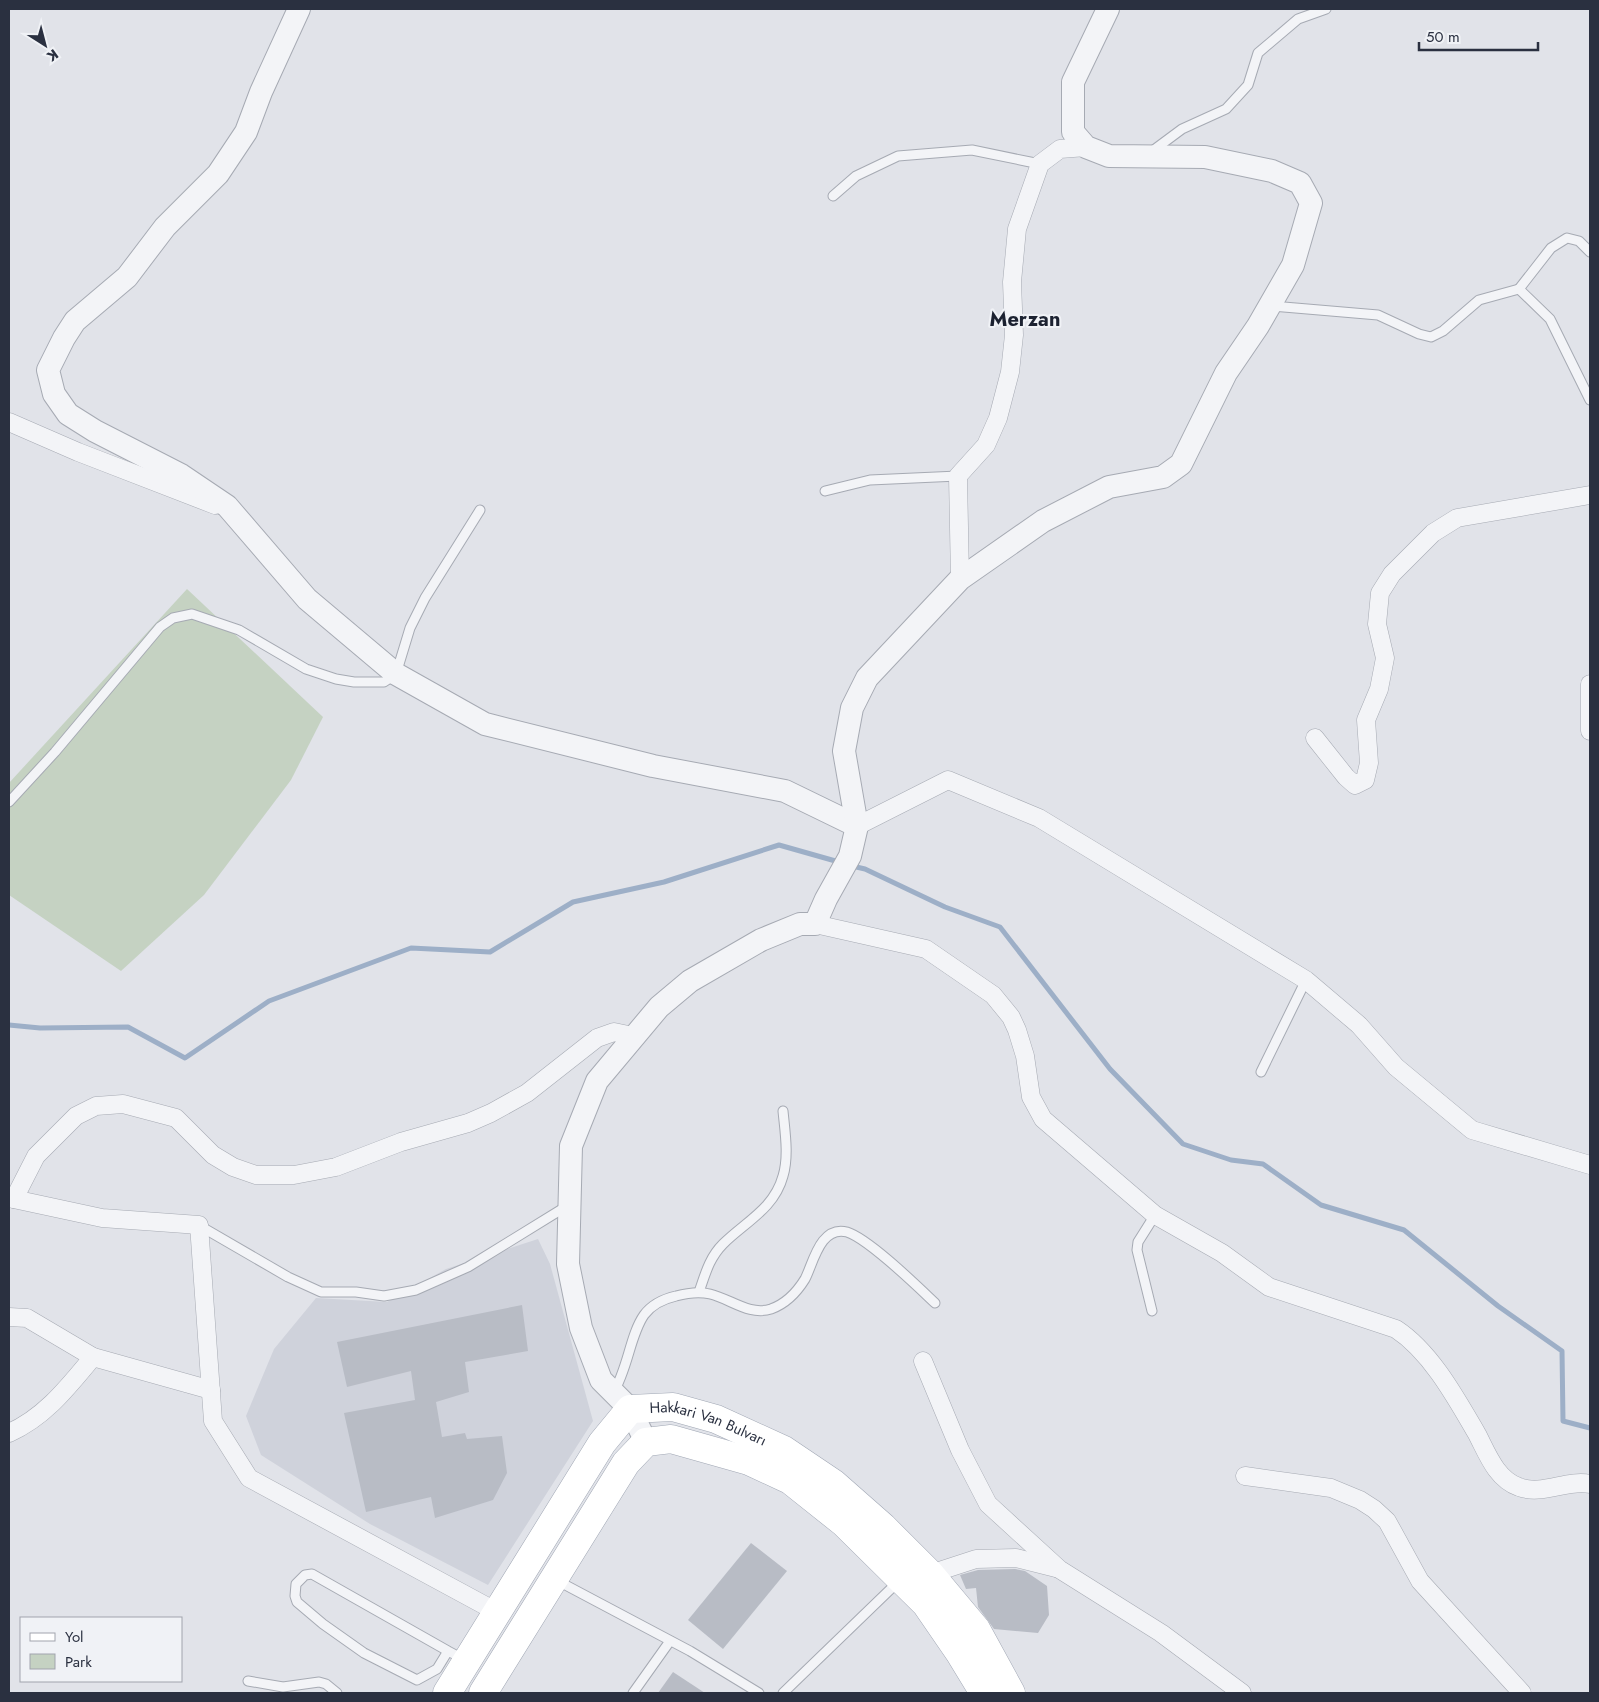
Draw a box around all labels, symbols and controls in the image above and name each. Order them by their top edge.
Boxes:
north arrow [20,20,70,70]
scale bar [1419,20,1538,52]
text: 50 m [1426,26,1460,48]
text: K [43,45,62,67]
district label: Merzan [990,305,1060,334]
street label: Hakkari Van Bulvarı [649,1396,770,1452]
legend [20,1617,182,1682]
text: Yol [65,1626,84,1648]
text: Park [65,1651,92,1673]

